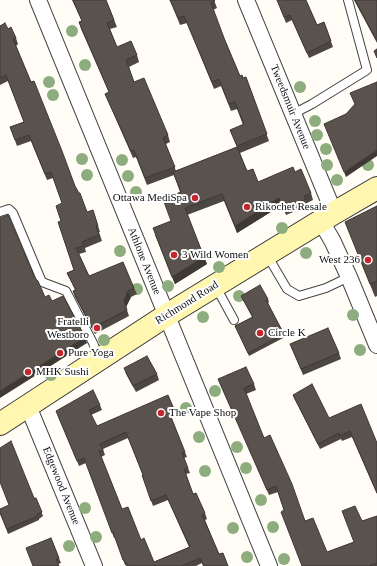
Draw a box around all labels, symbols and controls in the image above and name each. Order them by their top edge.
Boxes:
street label: Tweedsmuir Avenue [267,63,313,151]
place label: Ottawa MediSpa [113,191,187,205]
marker: Ottawa MediSpa [190,193,200,203]
place label: Rikochet Resale [255,200,327,214]
marker: Rikochet Resale [242,202,252,212]
street label: Athlone Avenue [124,225,164,297]
place label: 3 Wild Women [182,248,248,262]
marker: 3 Wild Women [169,250,179,260]
place label: West 236 [319,253,360,267]
marker: West 236 [363,255,373,265]
street label: Richmond Road [153,278,221,328]
place label: Fratelli Westboro [47,315,89,341]
marker: Fratelli Westboro [92,323,102,333]
place label: Circle K [268,326,306,340]
marker: Circle K [255,328,265,338]
place label: Pure Yoga [68,346,114,360]
marker: Pure Yoga [55,348,65,358]
place label: MHK Sushi [36,365,89,379]
marker: MHK Sushi [23,367,33,377]
place label: The Vape Shop [169,406,236,420]
marker: The Vape Shop [156,408,166,418]
street label: Edgewood Avenue [39,445,83,527]

